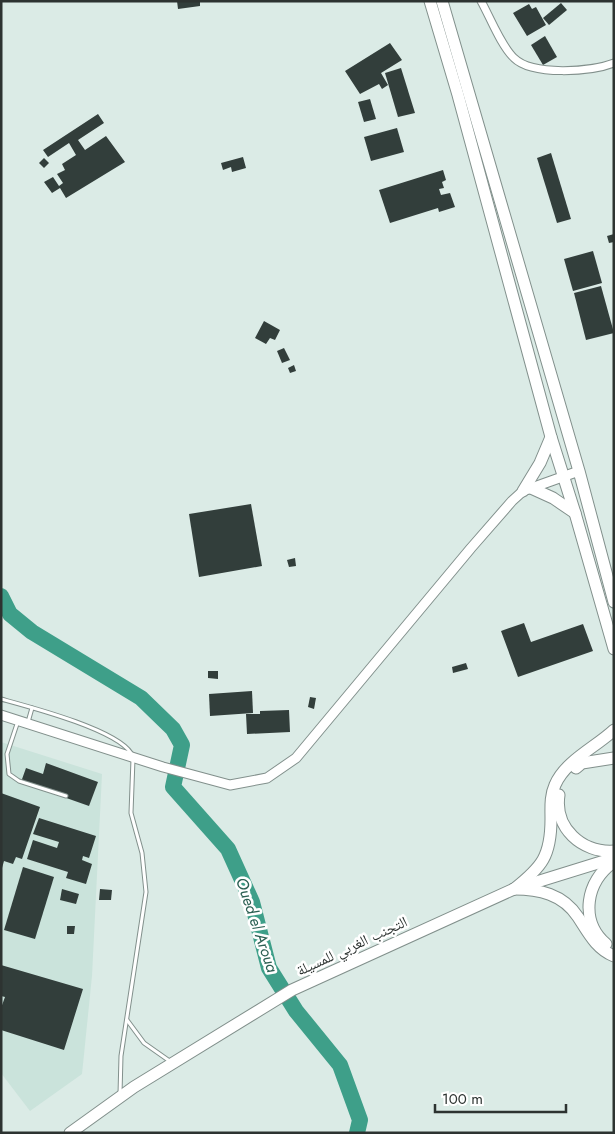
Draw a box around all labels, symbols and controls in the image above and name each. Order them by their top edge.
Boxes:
water label: Oued el Aroua [230,874,284,976]
street label: التجنب الغربي للمسيلة [293,911,411,982]
scale bar [435,1082,566,1114]
text: 100 m [442,1088,483,1110]

